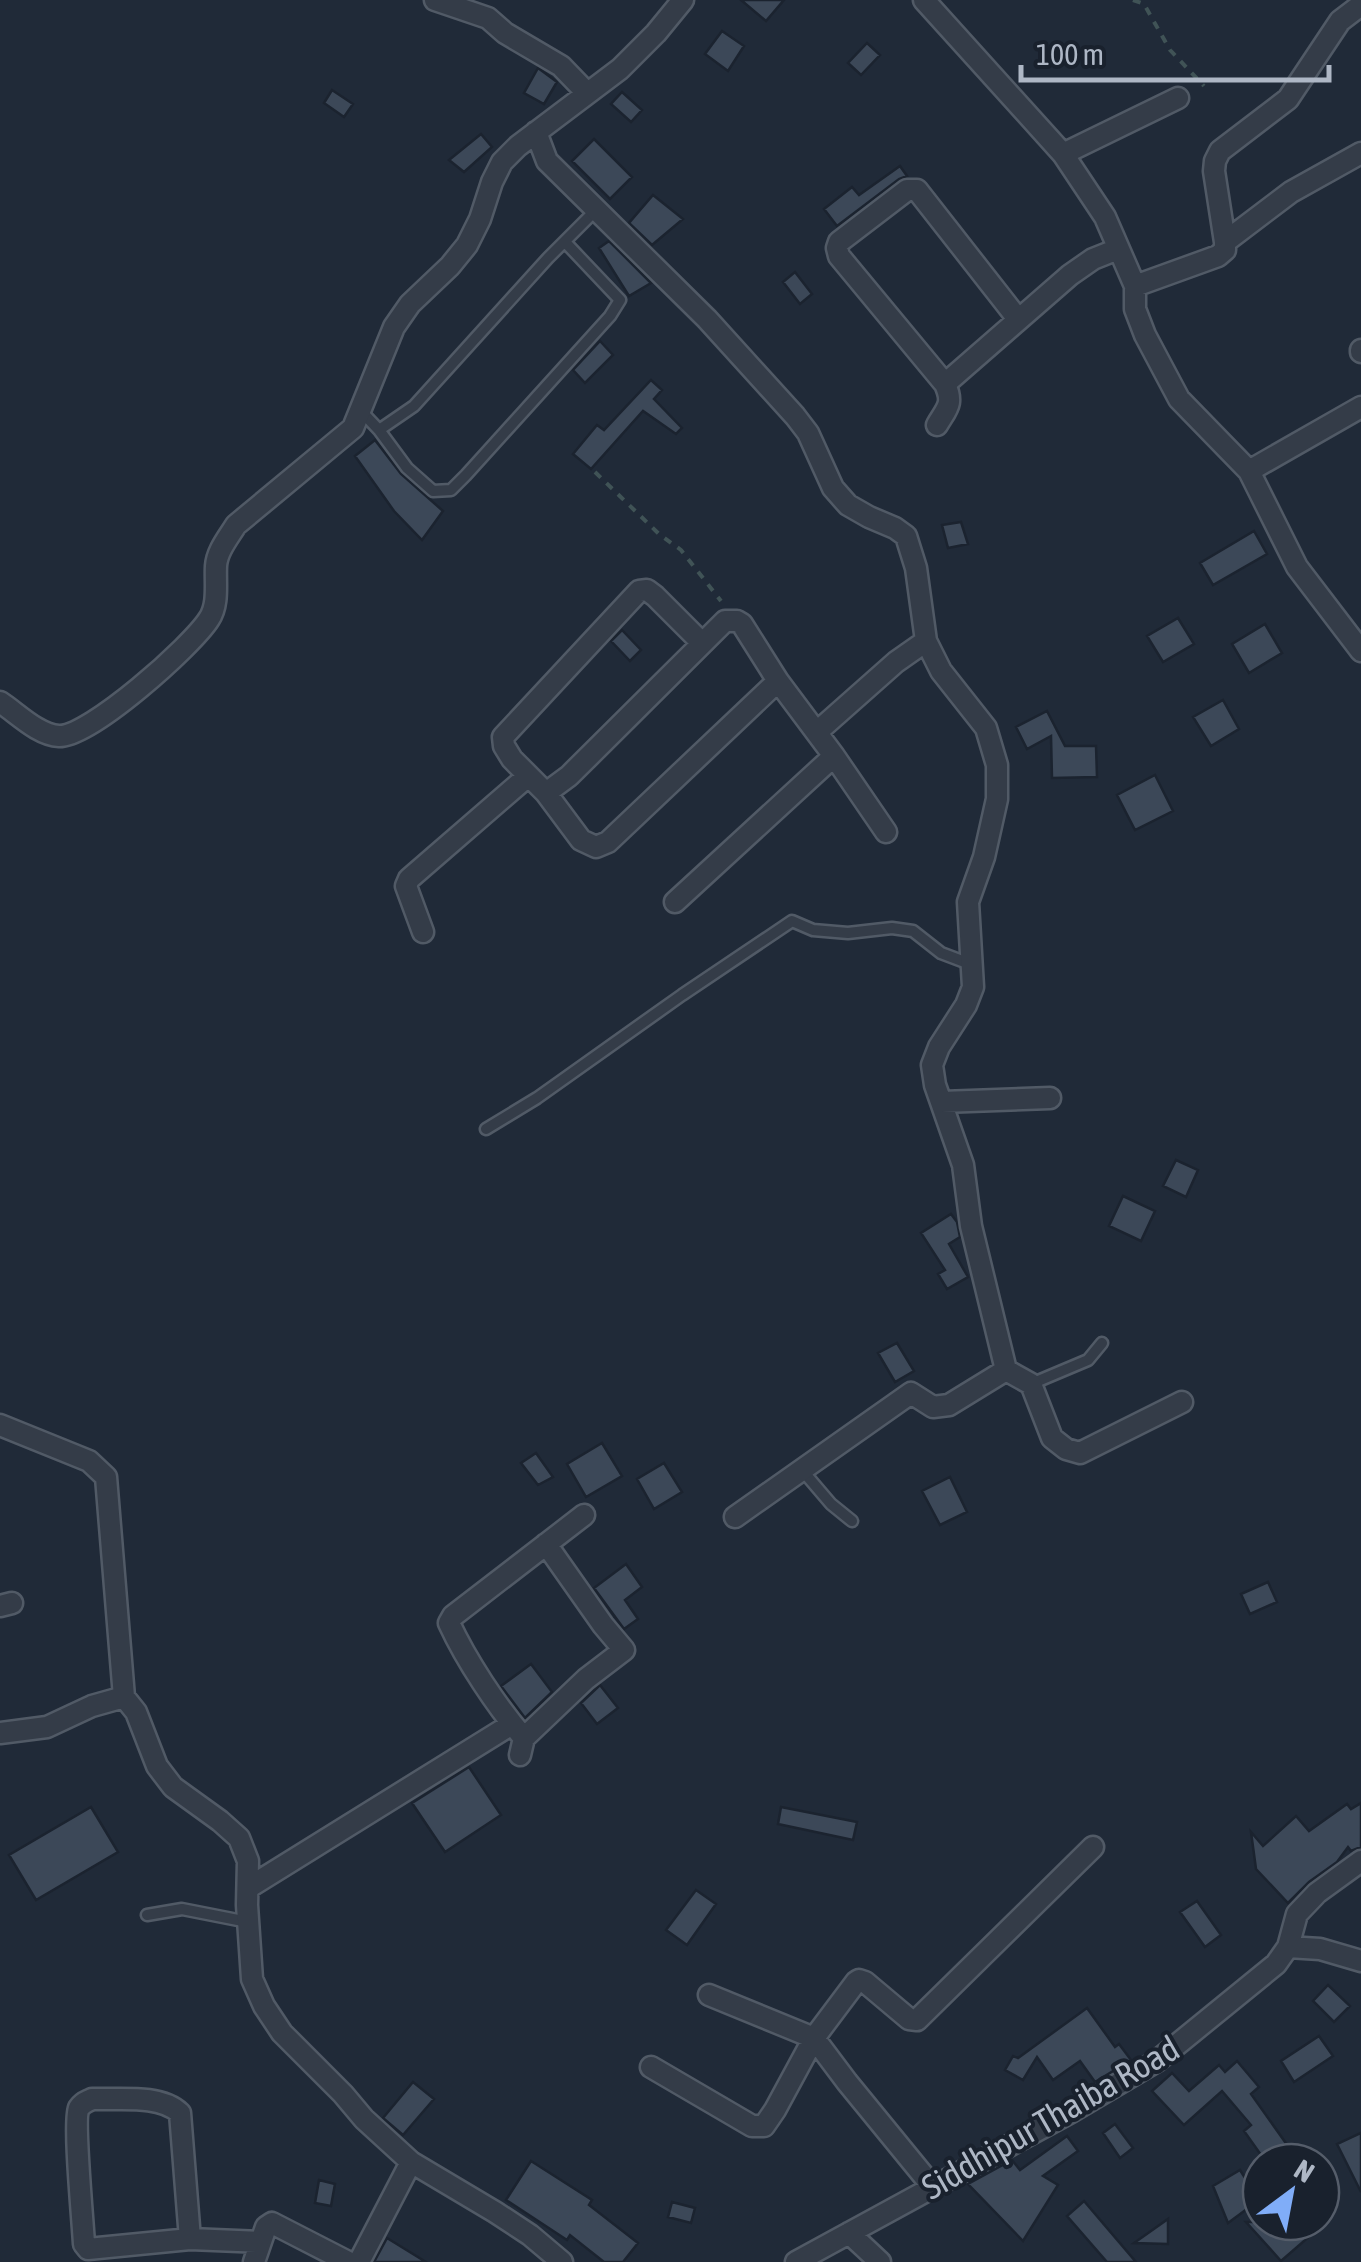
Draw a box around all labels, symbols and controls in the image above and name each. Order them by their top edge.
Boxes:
scale bar [1021,20,1328,82]
text: 100 m [1036,37,1104,71]
street label: Siddhipur Thaiba Road [914,2027,1186,2207]
north arrow [1241,2142,1341,2242]
text: N [1289,2153,1320,2189]

